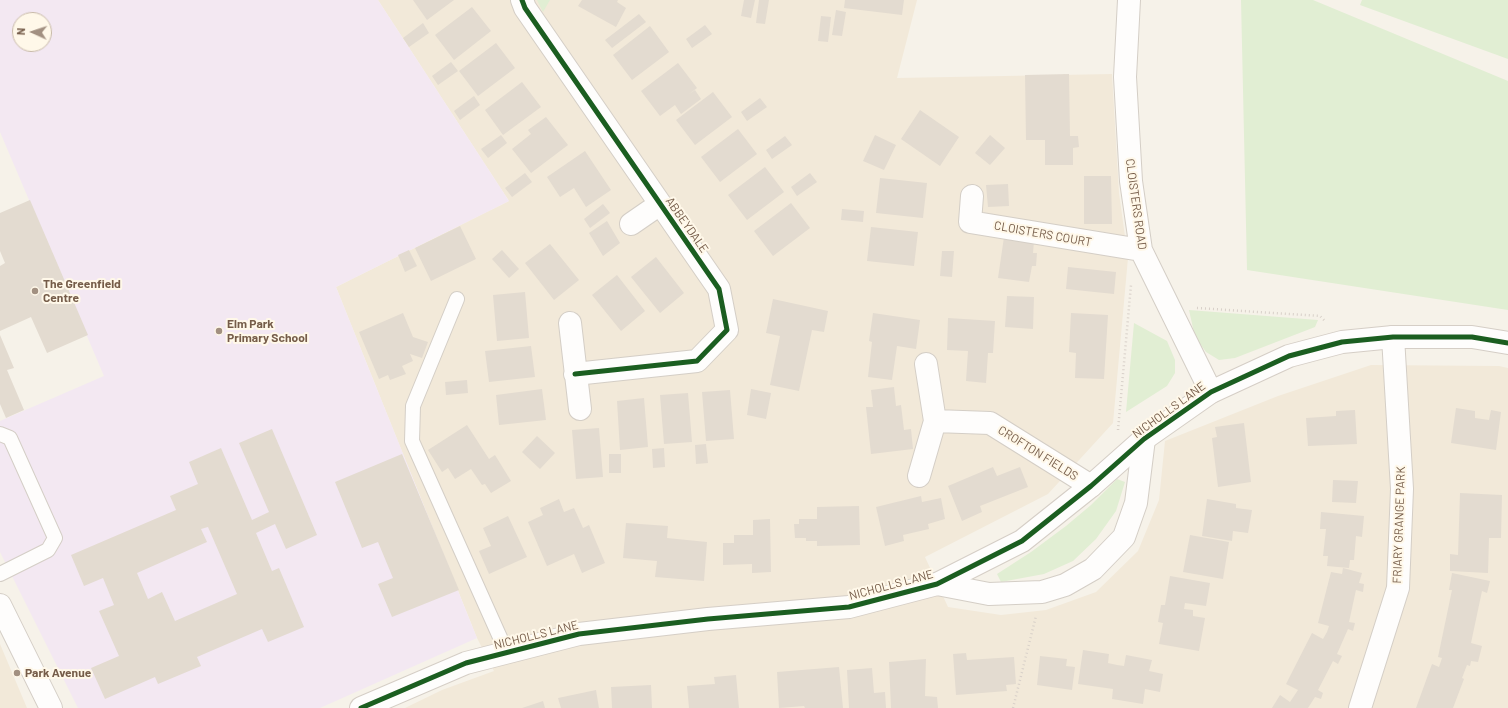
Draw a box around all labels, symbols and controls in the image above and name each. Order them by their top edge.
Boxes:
north arrow [12,12,52,52]
text: N [14,27,27,35]
street label: CLOISTERS ROAD [1122,158,1150,250]
street label: ABBEYDALE [663,194,711,256]
street label: CLOISTERS COURT [993,218,1093,250]
place label: The Greenfield Centre [43,277,121,305]
marker: The Greenfield Centre [30,286,40,296]
place label: Elm Park Primary School [227,317,308,345]
marker: Elm Park Primary School [214,326,224,336]
street label: NICHOLLS LANE [1130,379,1208,441]
street label: CROFTON FIELDS [995,423,1081,483]
street label: FRIARY GRANGE PARK [1390,466,1408,584]
street label: NICHOLLS LANE [847,567,935,603]
street label: NICHOLLS LANE [492,618,580,652]
place label: Park Avenue [25,666,91,680]
marker: Park Avenue [12,668,22,678]

